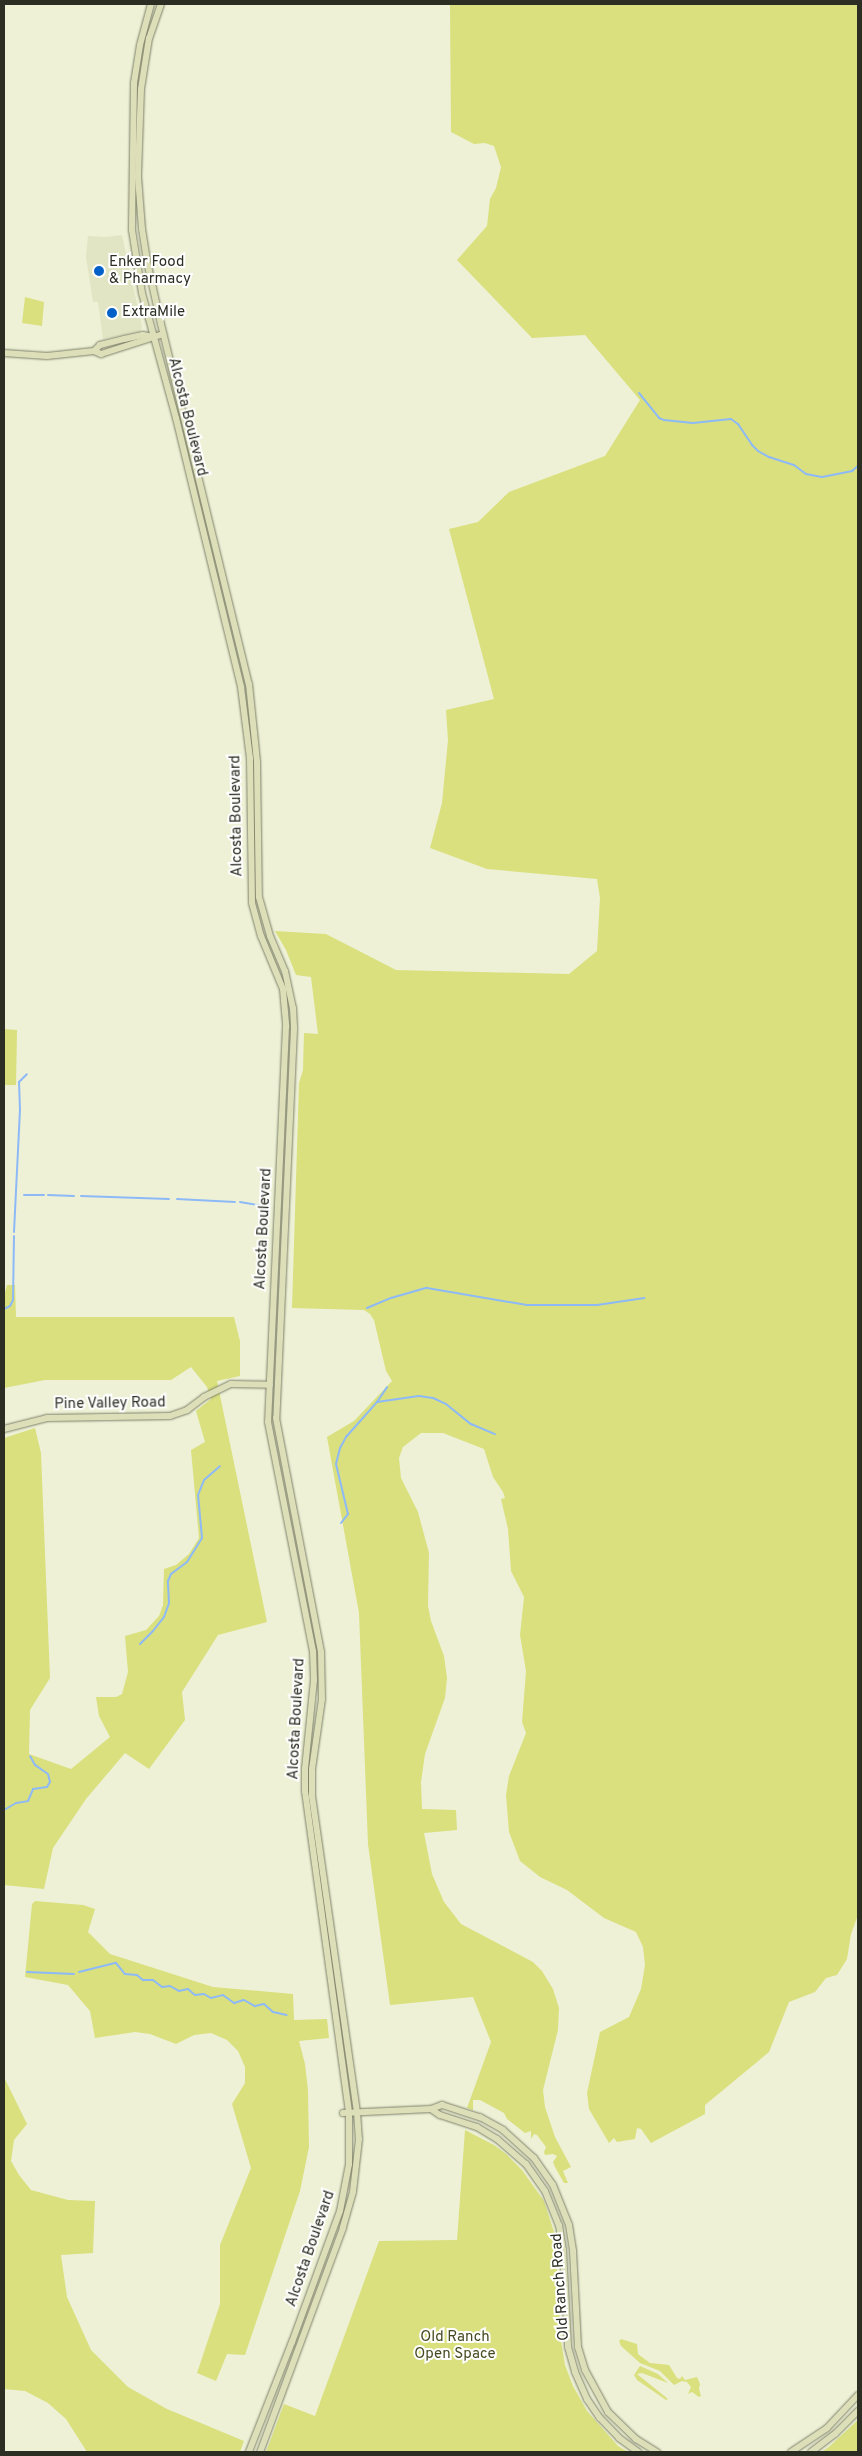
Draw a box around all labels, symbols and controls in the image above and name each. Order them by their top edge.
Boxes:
place label: Enker Food & Pharmacy [109,253,191,288]
marker: Enker Food & Pharmacy [93,265,105,277]
place label: ExtraMile [122,304,185,322]
marker: ExtraMile [106,307,118,319]
street label: Alcosta Boulevard [164,356,210,478]
street label: Alcosta Boulevard [227,755,247,877]
street label: Alcosta Boulevard [252,1168,276,1290]
street label: Pine Valley Road [54,1394,166,1414]
street label: Alcosta Boulevard [285,1658,309,1780]
street label: Alcosta Boulevard [283,2189,339,2309]
street label: Old Ranch Road [548,2233,574,2341]
park label: Old Ranch Open Space [414,2328,496,2363]

